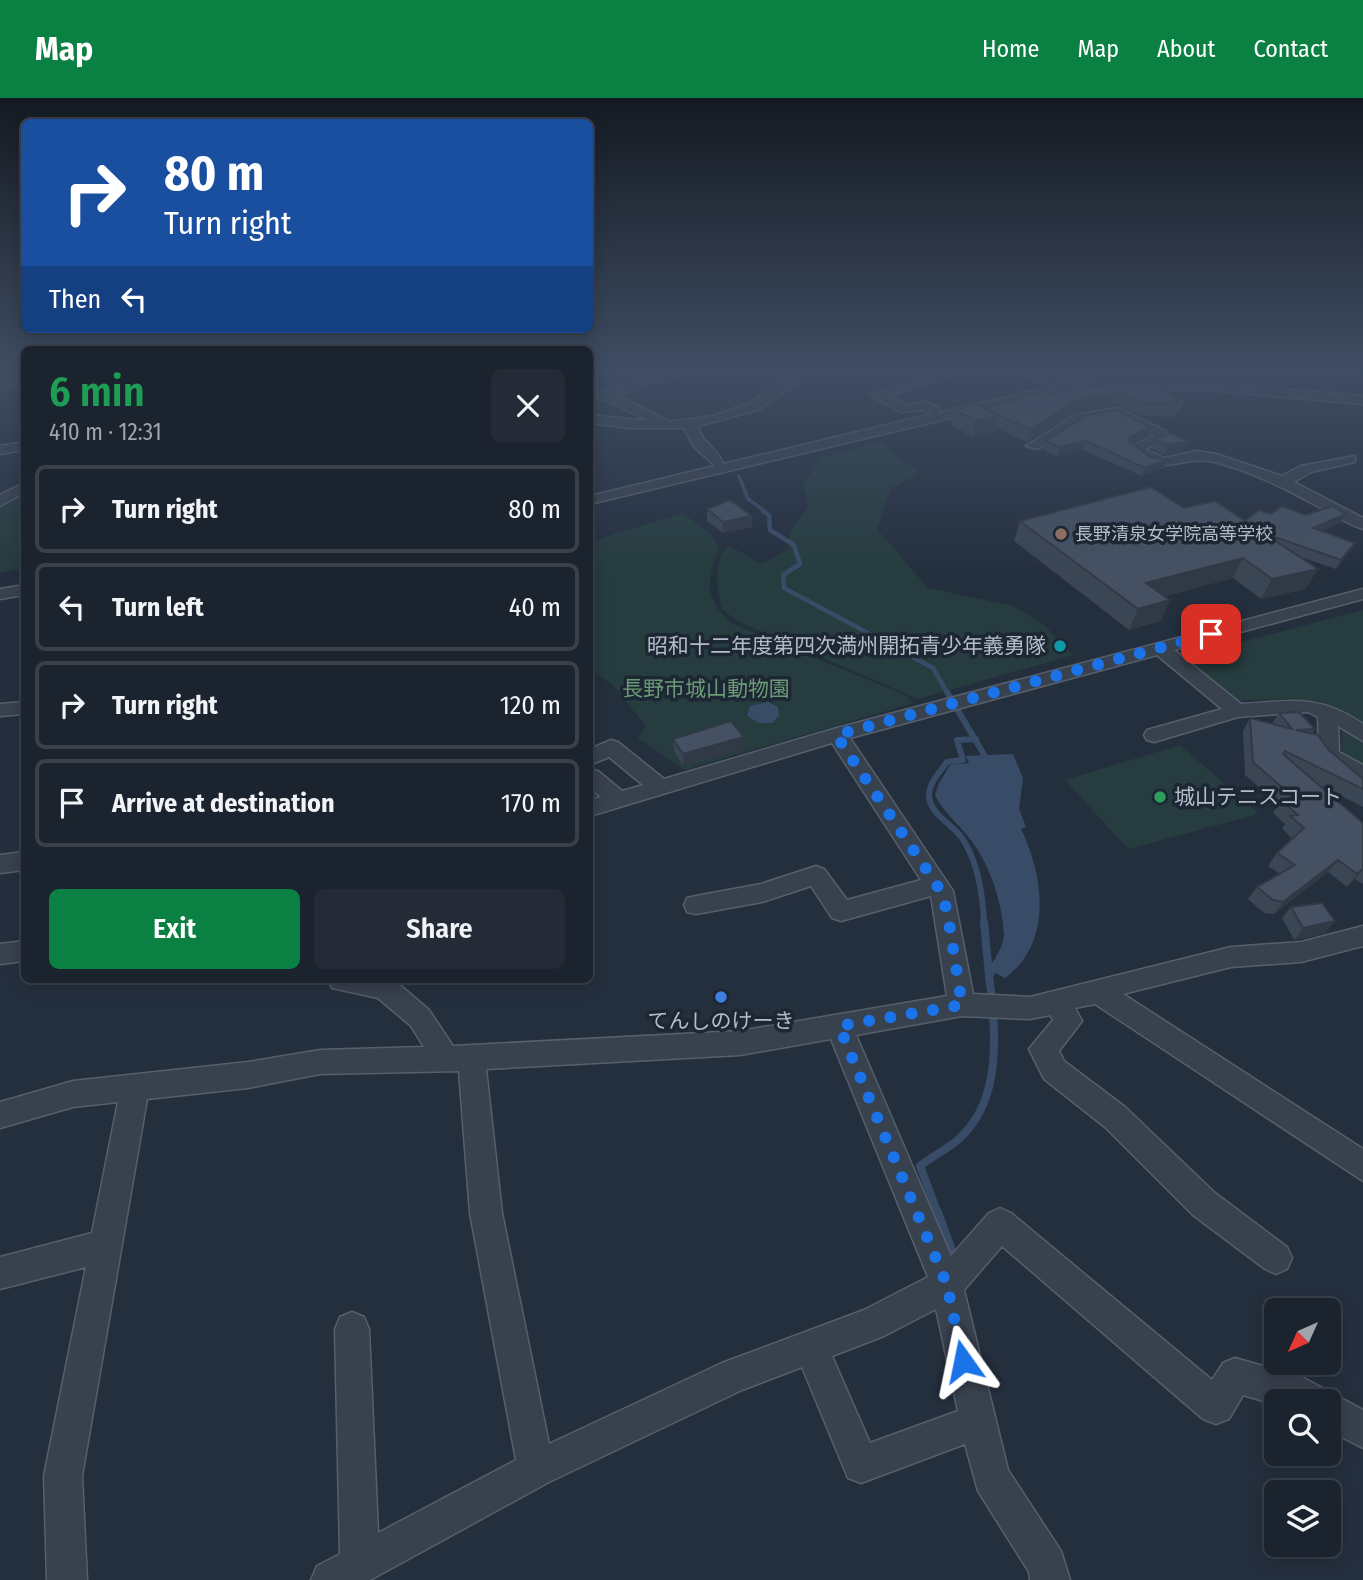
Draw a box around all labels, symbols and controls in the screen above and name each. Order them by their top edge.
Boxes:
text: Map [35,29,93,69]
text: Home [982,35,1039,63]
text: Map [1077,35,1119,63]
text: About [1157,35,1215,63]
text: Contact [1253,35,1328,63]
text: 80 m [164,144,264,203]
icon: right [49,147,140,238]
text: Turn right [164,204,291,242]
icon: left [115,280,153,318]
text: Then [49,284,101,315]
text: 6 min [49,367,145,417]
button: close [491,369,565,443]
text: 410 m · 12:31 [49,418,162,446]
icon: right [53,490,91,528]
text: Turn right [112,494,218,525]
text: 80 m [508,494,561,525]
place label: 長野清泉女学院高等学校 [1075,523,1273,545]
marker: 長野清泉女学院高等学校 [1053,526,1069,542]
icon: left [53,588,91,626]
text: Turn left [112,592,204,623]
text: 40 m [509,592,561,623]
pin [1181,604,1241,664]
icon: arrive [1192,615,1230,653]
place label: 昭和十二年度第四次満州開拓青少年義勇隊 [647,633,1046,659]
marker: 昭和十二年度第四次満州開拓青少年義勇隊 [1052,638,1068,654]
park label: 長野市城山動物園 [622,676,790,702]
icon: right [53,686,91,724]
text: Turn right [112,690,218,721]
text: 120 m [500,690,561,721]
icon: arrive [53,784,91,822]
place label: 城山テニスコート [1174,784,1342,810]
text: Arrive at destination [112,788,335,819]
text: 170 m [501,788,561,819]
marker: 城山テニスコート [1152,789,1168,805]
button: Exit [49,889,300,969]
button: Share [314,889,565,969]
marker: てんしのけーき [713,989,729,1005]
place label: てんしのけーき [648,1008,795,1034]
north arrow [1264,1298,1340,1376]
map controls [1264,1298,1341,1557]
position arrow [926,1324,1000,1398]
button: search [1264,1389,1341,1466]
button: layers [1264,1480,1341,1557]

